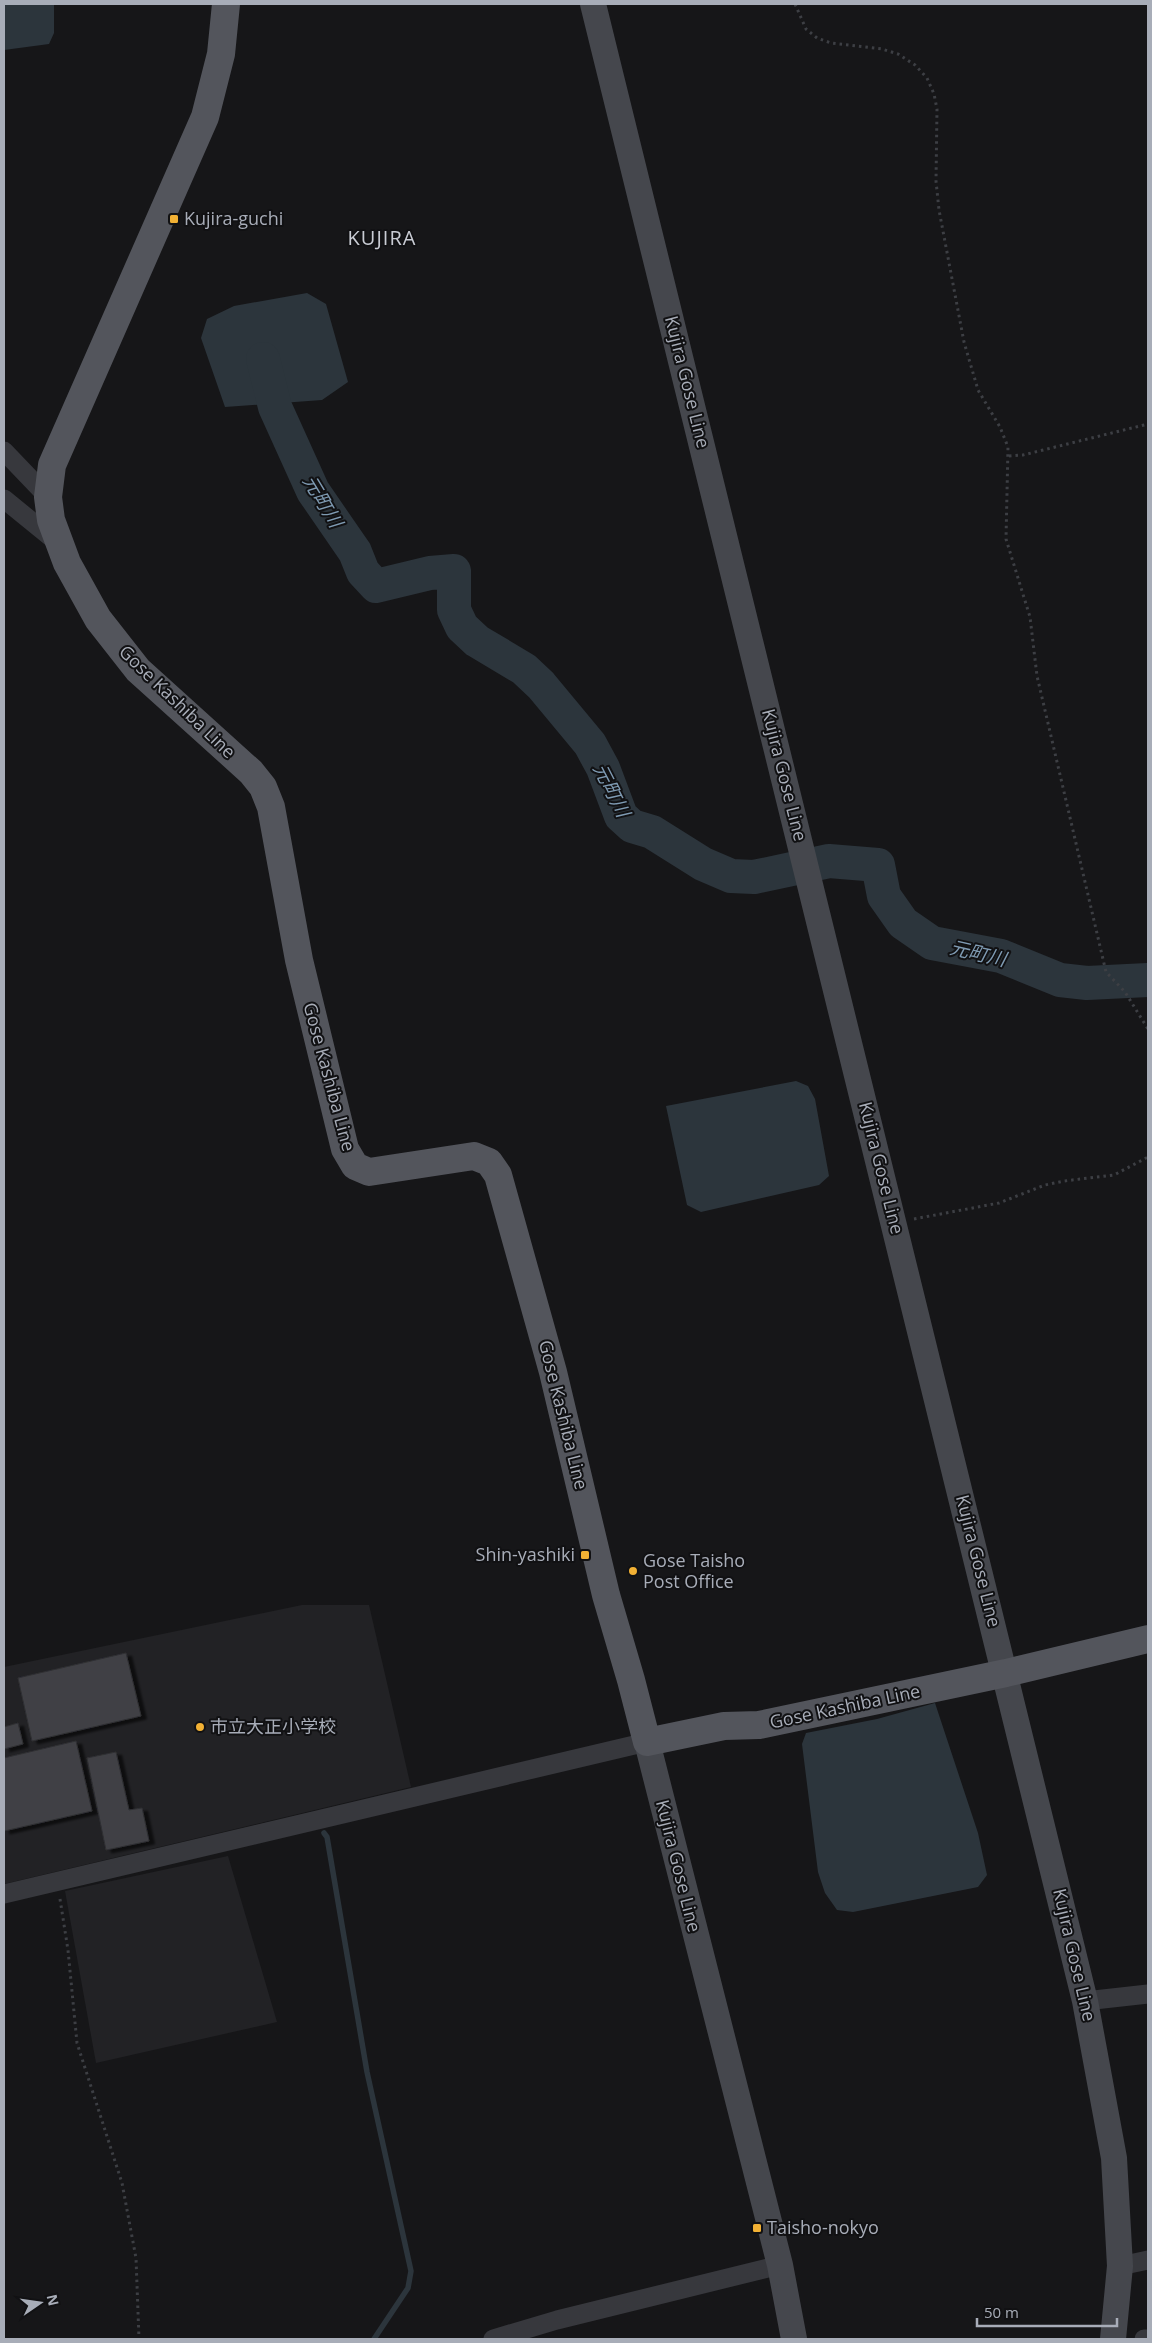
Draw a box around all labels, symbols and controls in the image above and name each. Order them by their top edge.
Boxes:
place label: Kujira-guchi [184,206,283,230]
marker: Kujira-guchi [168,213,180,225]
district label: KUJIRA [348,224,416,251]
street label: Kujira Gose Line [660,313,716,450]
water label: 元町川 [297,470,350,534]
street label: Gose Kashiba Line [114,639,241,763]
street label: Kujira Gose Line [757,706,813,843]
water label: 元町川 [587,759,637,823]
water label: 元町川 [947,934,1011,973]
street label: Gose Kashiba Line [299,1000,361,1154]
street label: Kujira Gose Line [854,1099,910,1236]
street label: Gose Kashiba Line [534,1338,594,1492]
street label: Kujira Gose Line [951,1492,1007,1629]
place label: Shin-yashiki [476,1542,575,1566]
place label: Gose Taisho Post Office [643,1548,745,1593]
marker: Shin-yashiki [579,1549,591,1561]
marker: Gose Taisho Post Office [627,1565,639,1577]
street label: Gose Kashiba Line [767,1678,922,1734]
place label: 市立大正小学校 [210,1714,336,1738]
marker: 市立大正小学校 [194,1721,206,1733]
street label: Kujira Gose Line [651,1797,707,1934]
street label: Kujira Gose Line [1048,1886,1102,2024]
place label: Taisho-nokyo [767,2215,879,2239]
marker: Taisho-nokyo [751,2222,763,2234]
north arrow [15,2278,65,2328]
text: N [43,2292,64,2308]
scale bar [977,2296,1117,2328]
text: 50 m [984,2302,1019,2322]

